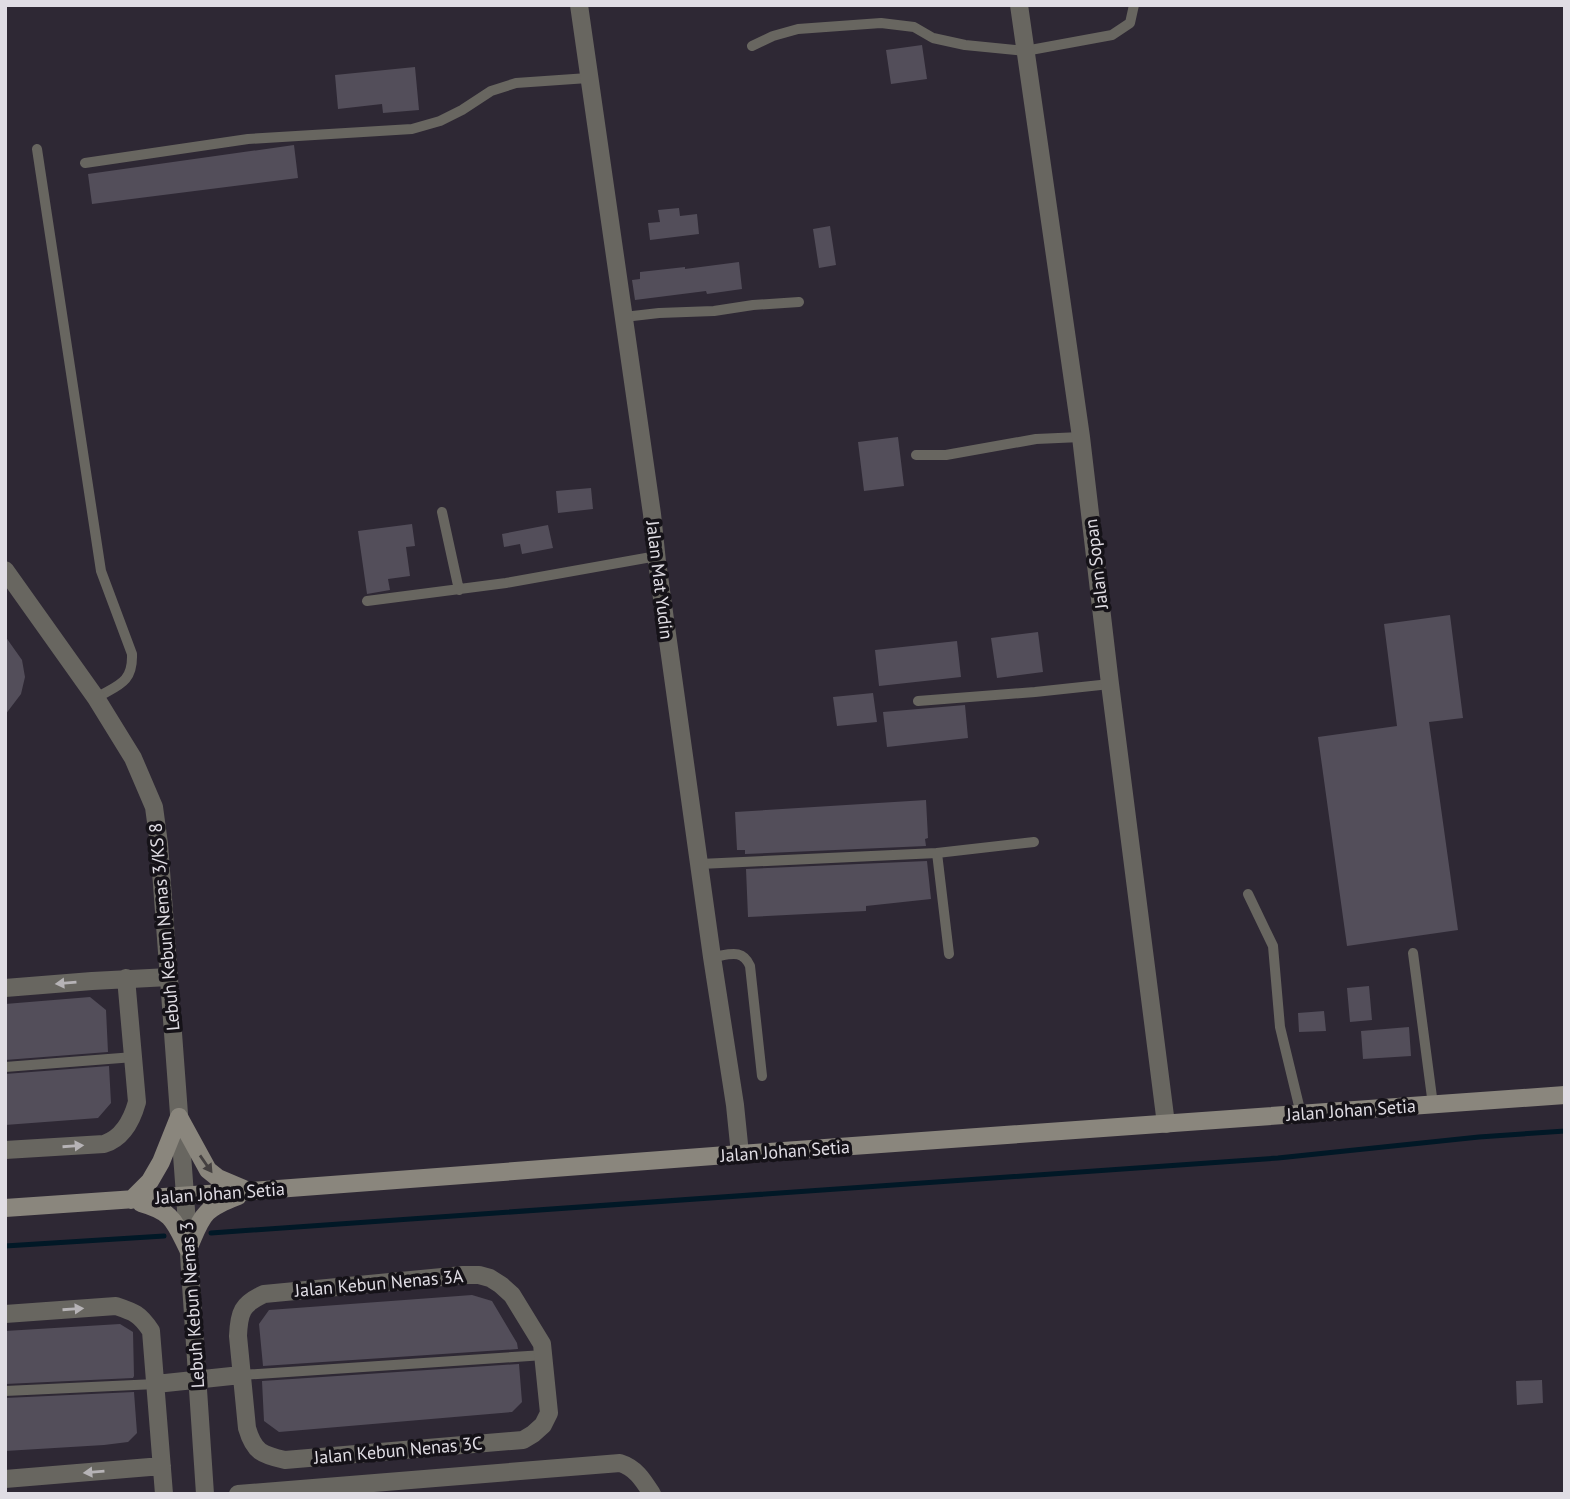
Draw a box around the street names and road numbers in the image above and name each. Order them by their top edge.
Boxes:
street label: Jalan Mat Yudin [641,518,679,641]
street label: Jalan Sopan [1079,518,1113,611]
street label: Lebuh Kebun Nenas 3/KS 8 [143,822,185,1032]
street label: Jalan Johan Setia [1284,1094,1417,1126]
street label: Jalan Johan Setia [718,1135,851,1167]
street label: Jalan Johan Setia [153,1177,286,1209]
street label: Lebuh Kebun Nenas 3 [175,1221,209,1389]
street label: Jalan Kebun Nenas 3A [293,1264,465,1302]
street label: Jalan Kebun Nenas 3C [312,1431,483,1469]

